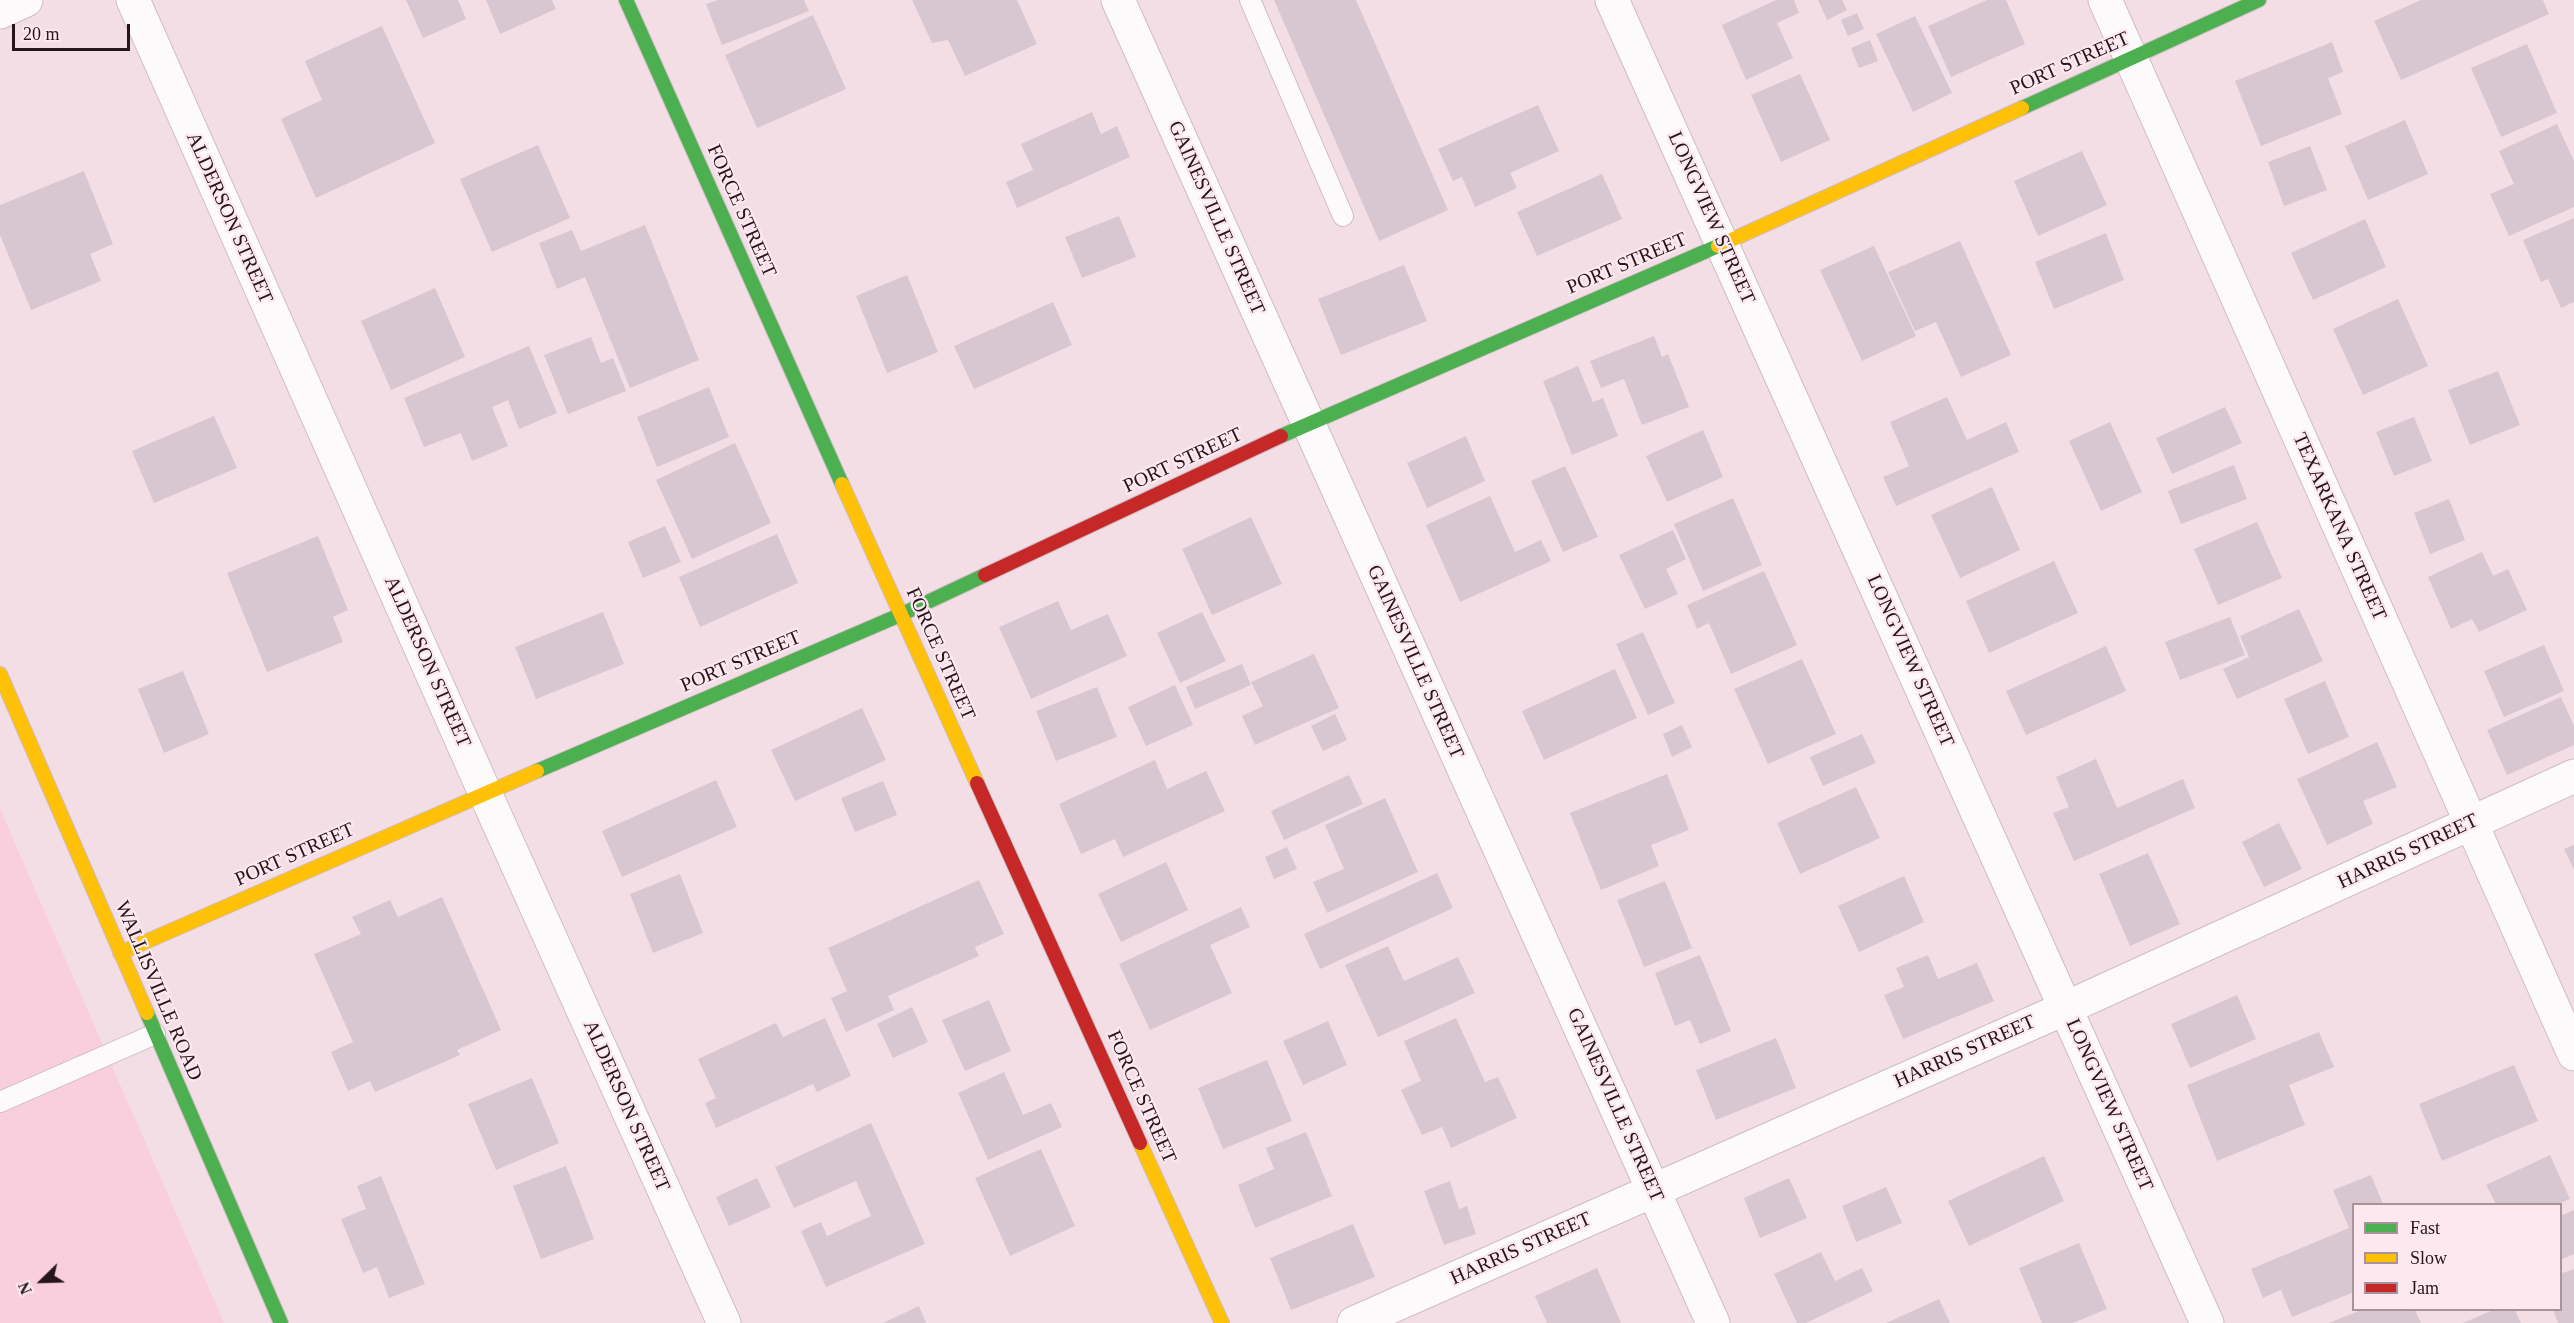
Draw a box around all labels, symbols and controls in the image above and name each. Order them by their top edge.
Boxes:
scale bar [15,12,134,50]
text: 20 m [23,24,60,44]
street label: PORT STREET [2007,27,2133,101]
street label: GAINESVILLE STREET [1162,117,1270,319]
street label: LONGVIEW STREET [1662,128,1760,308]
street label: ALDERSON STREET [180,129,278,307]
street label: FORCE STREET [701,141,781,281]
street label: PORT STREET [1563,228,1691,300]
street label: PORT STREET [1120,423,1246,499]
street label: TEXARKANA STREET [2287,430,2391,624]
street label: GAINESVILLE STREET [1361,561,1469,763]
street label: LONGVIEW STREET [1861,571,1959,751]
street label: ALDERSON STREET [378,573,476,751]
street label: FORCE STREET [900,584,980,724]
street label: PORT STREET [677,626,805,698]
street label: HARRIS STREET [2334,809,2482,895]
street label: PORT STREET [232,818,358,892]
street label: WALLISVILLE ROAD [109,898,207,1084]
street label: GAINESVILLE STREET [1561,1004,1669,1206]
street label: HARRIS STREET [1891,1010,2039,1094]
street label: LONGVIEW STREET [2060,1015,2158,1195]
street label: ALDERSON STREET [577,1017,675,1195]
street label: FORCE STREET [1101,1027,1181,1167]
legend [2352,1203,2562,1311]
street label: HARRIS STREET [1447,1207,1595,1291]
text: Fast [2410,1218,2440,1238]
text: Slow [2410,1248,2447,1268]
north arrow [12,1251,72,1311]
text: Jam [2410,1278,2439,1298]
text: N [15,1280,35,1297]

